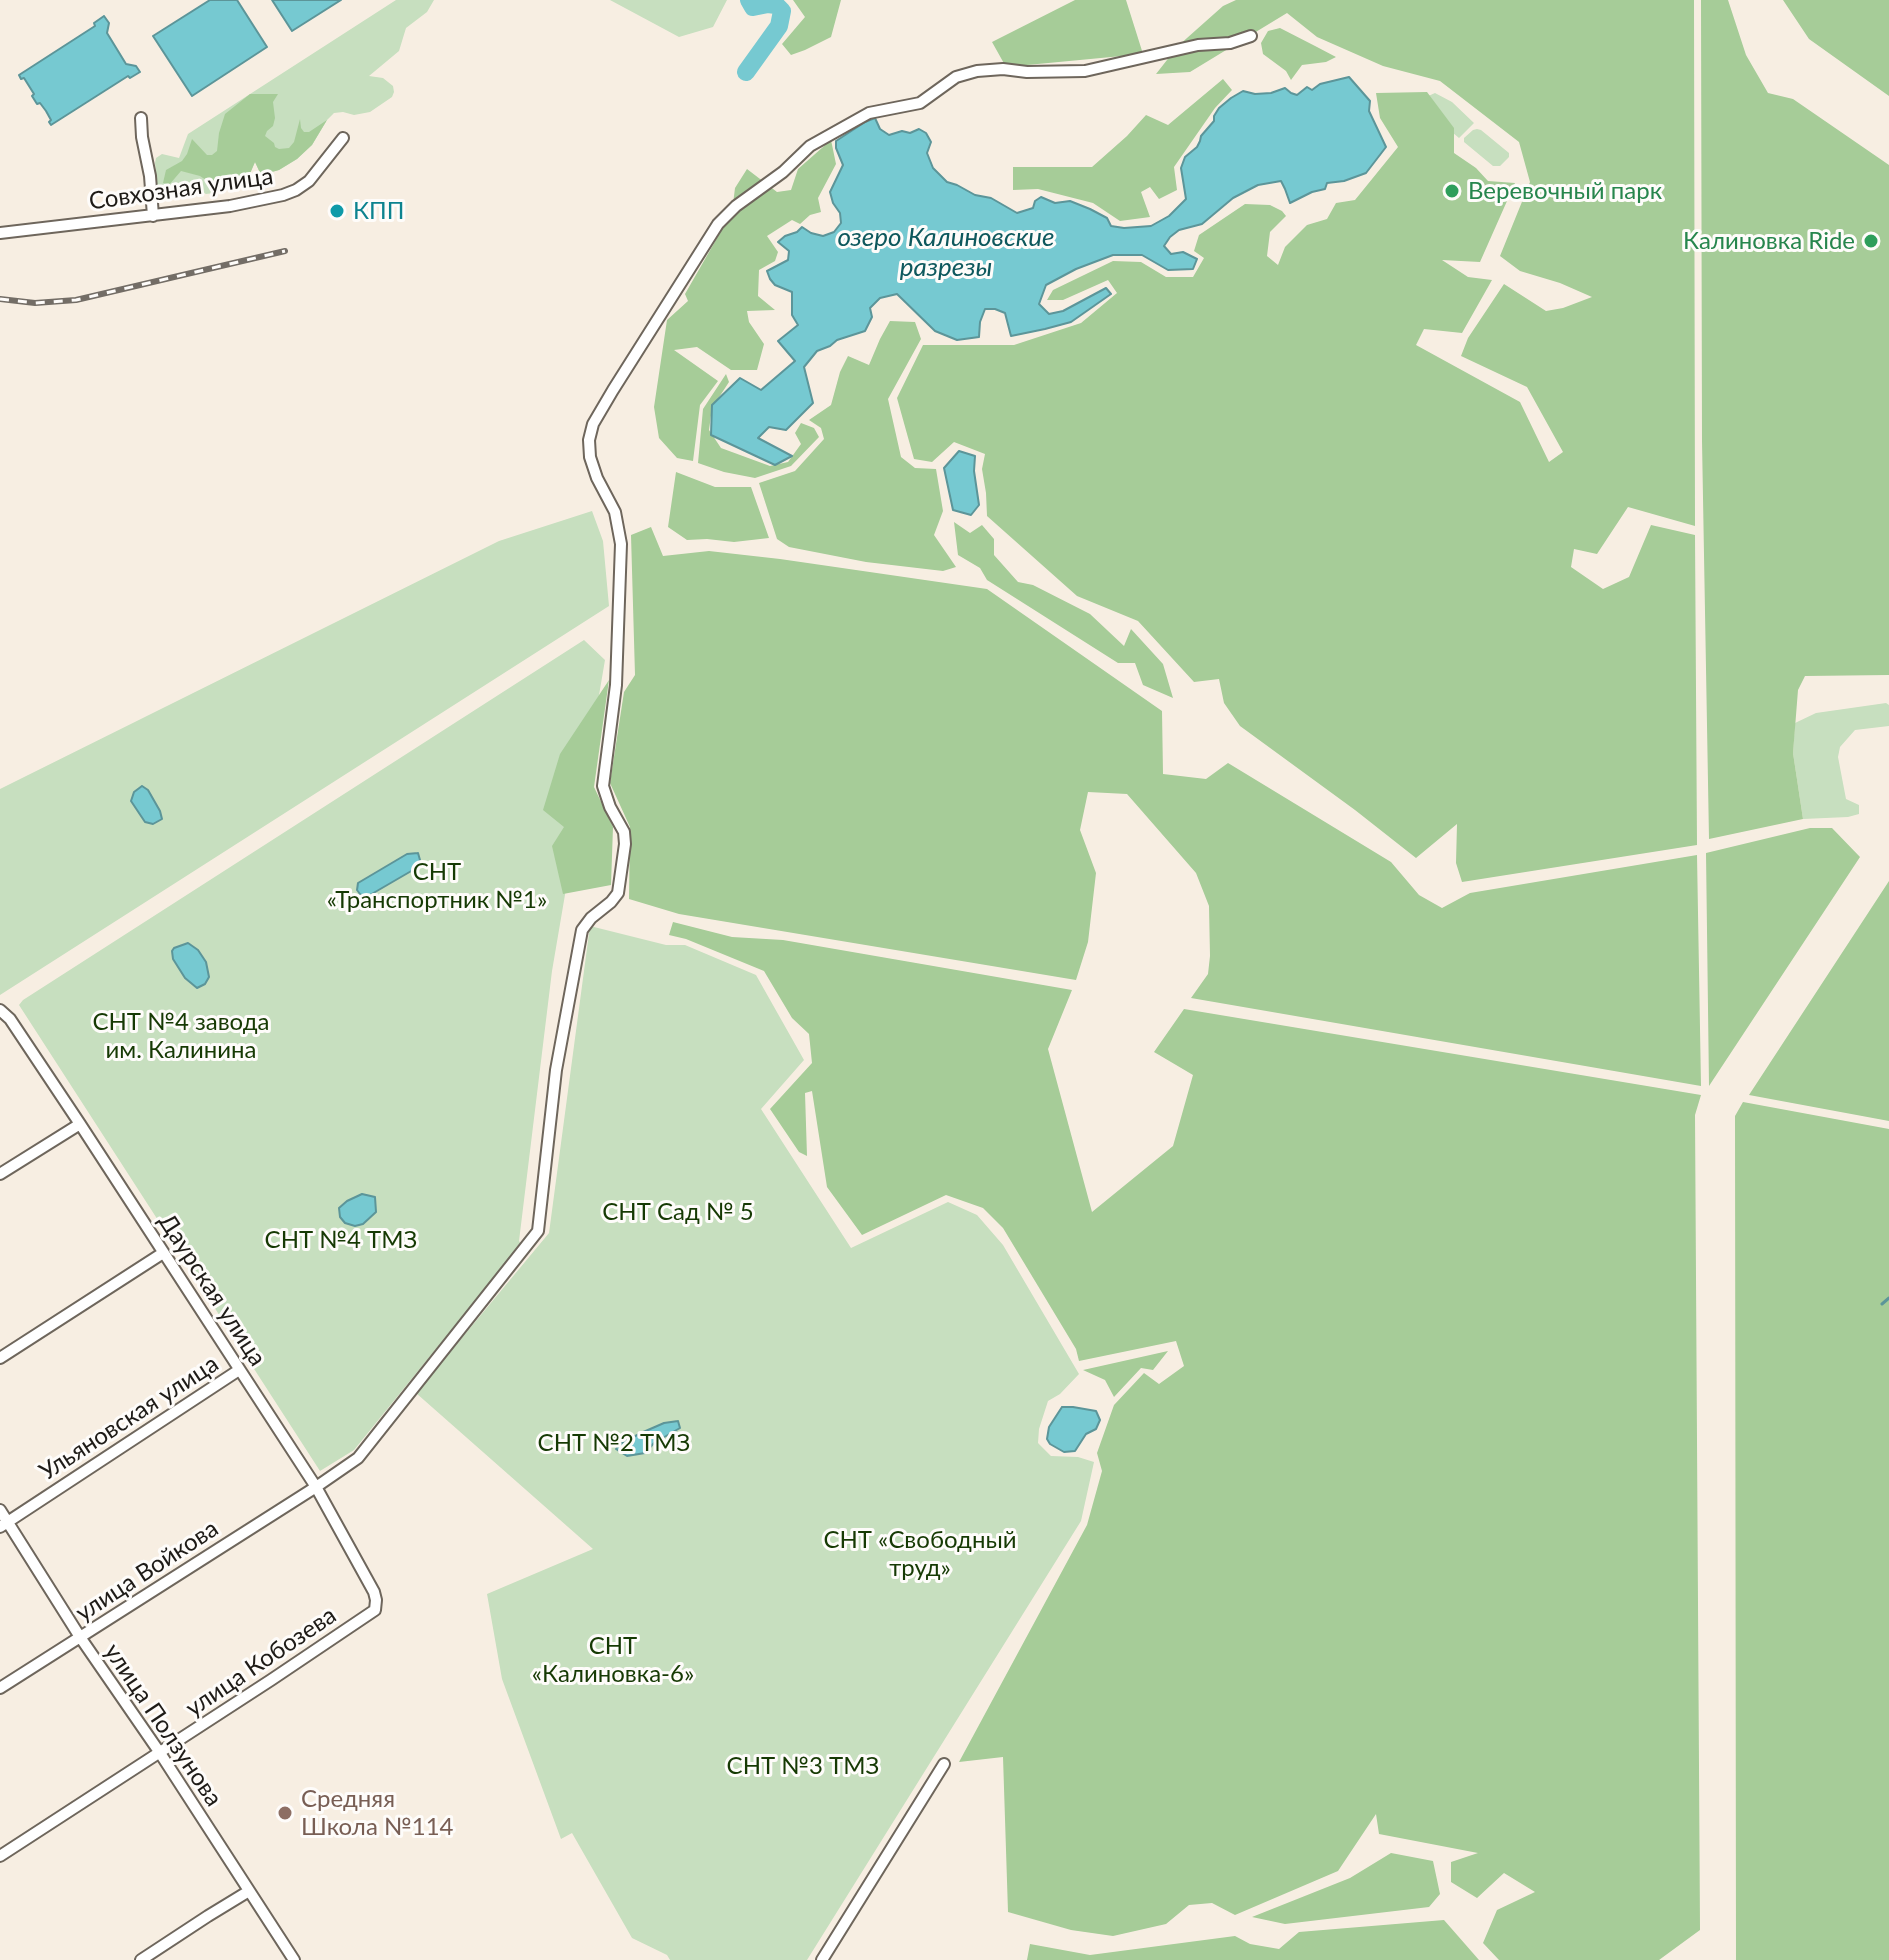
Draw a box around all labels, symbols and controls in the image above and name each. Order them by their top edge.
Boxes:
street label: Совхозная улица [87,162,275,216]
place label: Веревочный парк [1468,177,1662,205]
marker: Веревочный парк [1443,182,1461,200]
place label: КПП [353,197,404,225]
marker: КПП [328,202,346,220]
water label: озеро Калиновские разрезы [837,222,1055,284]
place label: Калиновка Ride [1683,227,1855,255]
marker: Калиновка Ride [1862,232,1880,250]
park label: СНТ «Транспортник №1» [327,858,547,914]
park label: СНТ №4 завода им. Калинина [92,1008,270,1064]
park label: СНТ Сад № 5 [602,1198,754,1226]
street label: Даурская улица [152,1209,272,1371]
park label: СНТ №4 ТМЗ [265,1226,417,1254]
street label: Ульяновская улица [34,1349,224,1487]
park label: СНТ №2 ТМЗ [538,1429,690,1457]
street label: улица Войкова [70,1514,224,1628]
park label: СНТ «Свободный труд» [823,1526,1017,1582]
street label: улица Кобозева [180,1601,342,1723]
park label: СНТ «Калиновка-6» [532,1632,694,1688]
street label: улица Ползунова [98,1638,228,1812]
park label: СНТ №3 ТМЗ [727,1752,879,1780]
place label: Средняя Школа №114 [301,1785,453,1841]
marker: Средняя Школа №114 [276,1804,294,1822]

